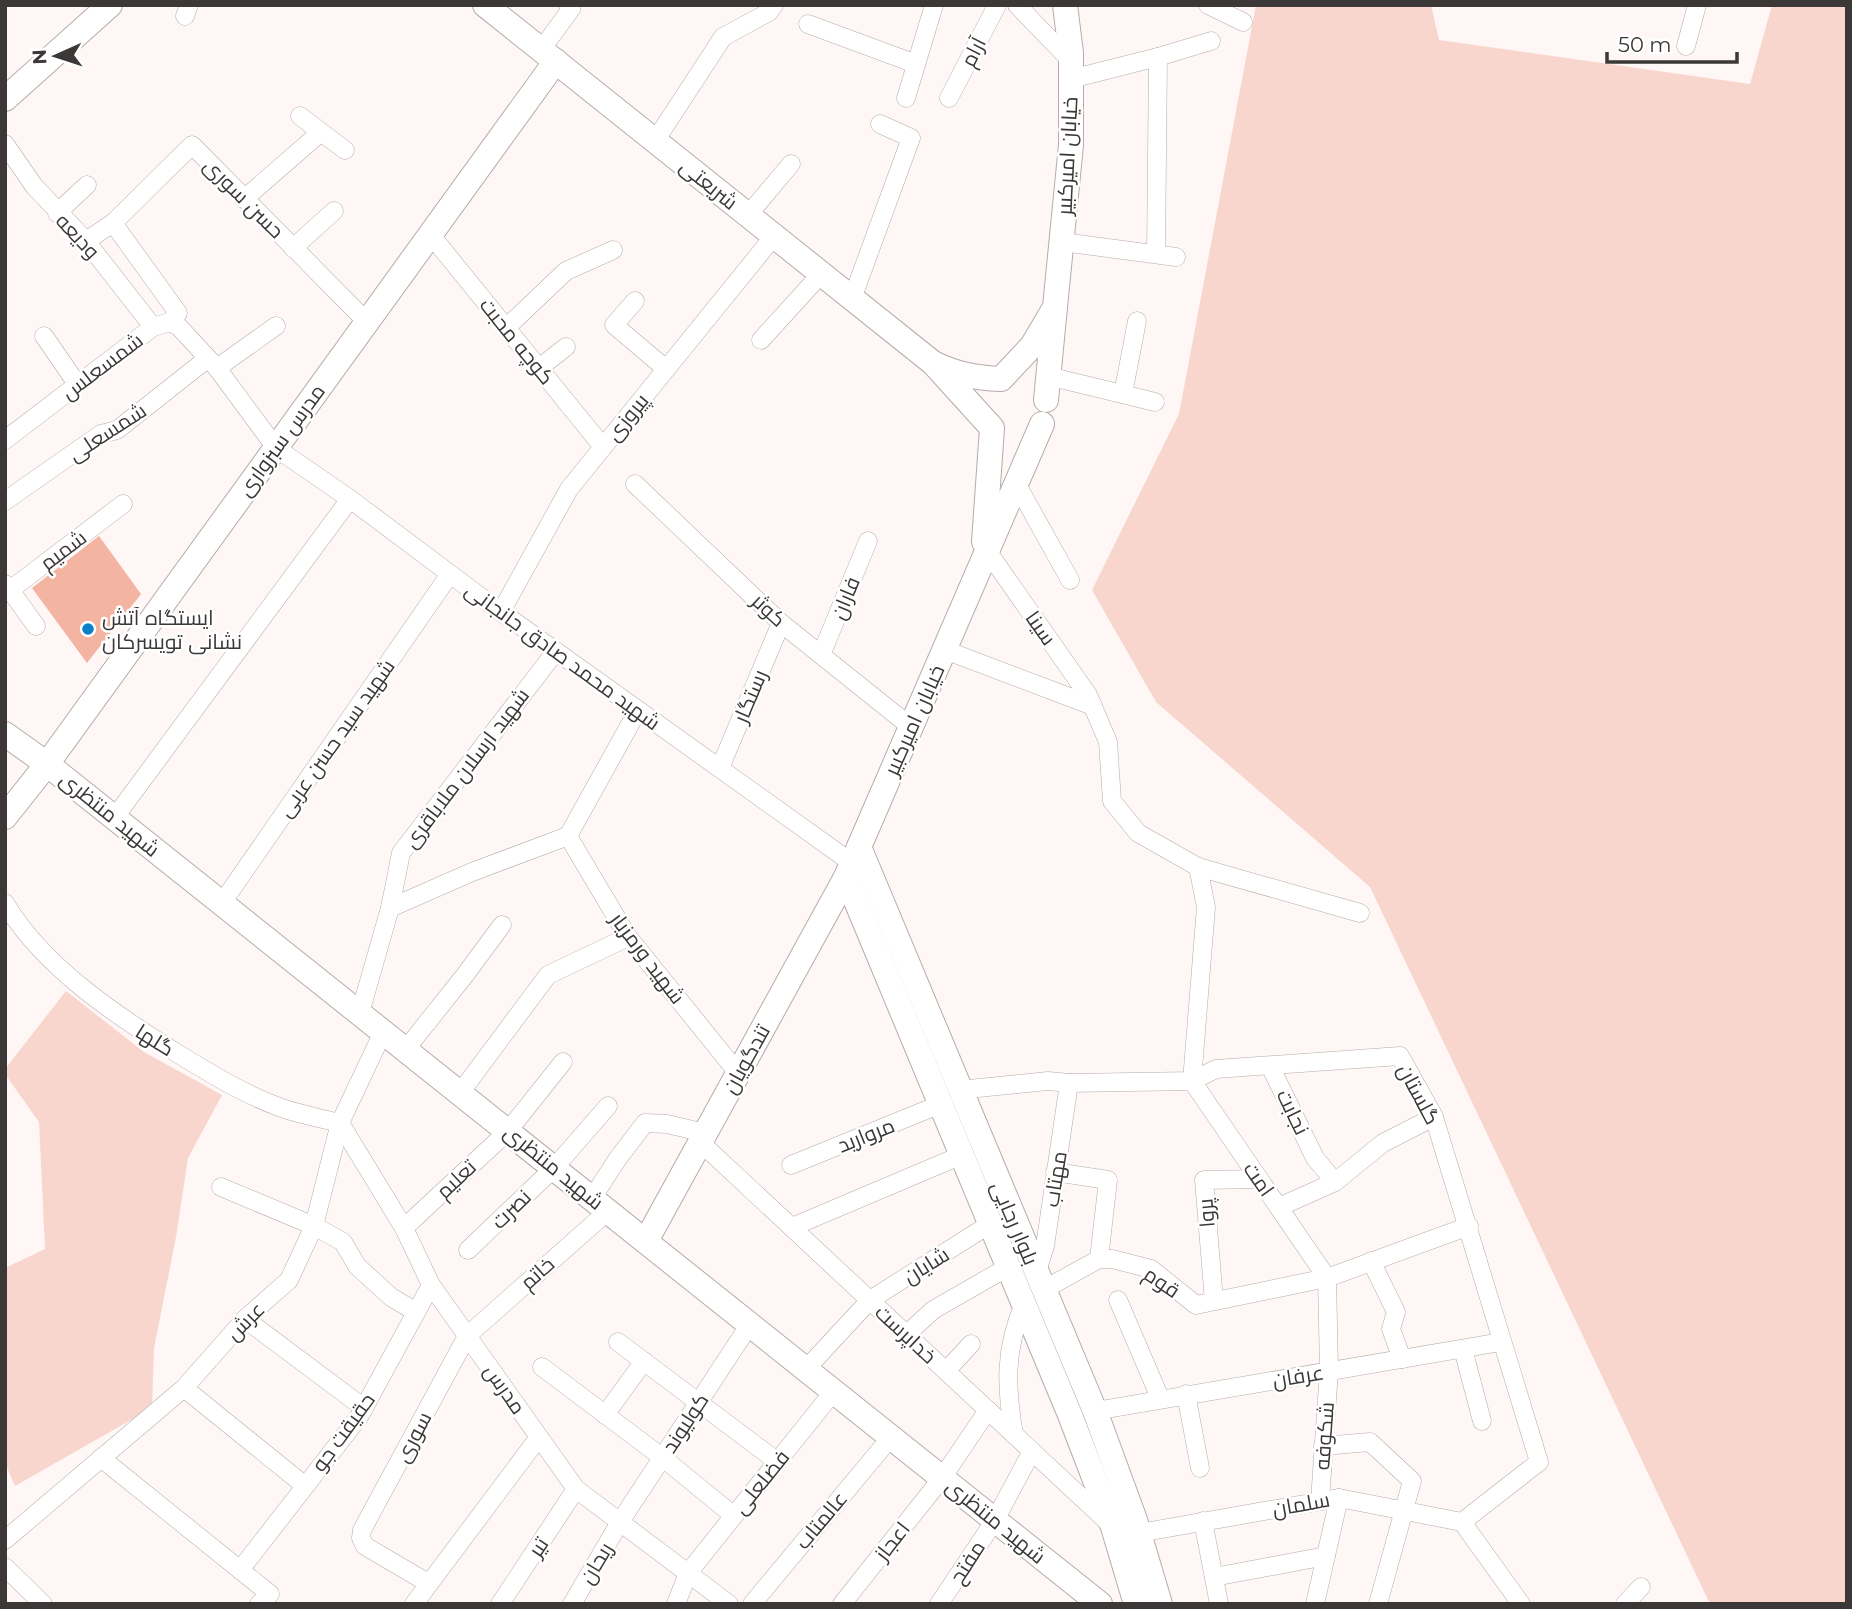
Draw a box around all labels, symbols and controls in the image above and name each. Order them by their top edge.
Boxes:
north arrow [21,21,91,91]
scale bar [1607,21,1736,65]
text: 50 m [1618,32,1672,57]
street label: آرام [955,33,993,72]
text: N [28,49,51,65]
street label: خیابان امیرکبیر [1051,96,1084,217]
street label: حسن سوری [198,153,289,244]
street label: شریعتی [674,153,743,216]
street label: ودیعه [51,208,105,264]
street label: کوچه محبت [473,293,559,391]
street label: شمسعلس [56,327,148,406]
street label: مدرس سبزواری [232,379,331,502]
street label: پیروزی [600,388,655,447]
street label: شمسعلی [63,398,151,467]
street label: شمیم [35,525,92,577]
street label: فاران [825,573,866,624]
street label: شهید محمد صادق جانجانی [460,577,665,736]
street label: کوثر [746,588,791,632]
place label: ایستگاه آتش نشانی تویسرکان [102,605,242,655]
street label: سینا [1020,606,1062,650]
marker: ایستگاه آتش نشانی تویسرکان [80,621,96,637]
street label: شهید سید حسن عربی [272,654,401,822]
street label: خیابان امیرکبیر [878,661,950,781]
street label: رستگار [727,665,772,727]
street label: شهید ارسلان ملاباقری [398,683,535,853]
street label: شهید منتظری [55,766,165,863]
street label: شهید ورمزیار [604,906,691,1009]
street label: گلها [131,1019,179,1062]
street label: تندگویان [717,1020,776,1098]
street label: گلستان [1392,1059,1445,1129]
street label: نجابت [1271,1085,1315,1139]
street label: مروارید [834,1112,898,1158]
street label: شهید منتظری [499,1119,609,1216]
street label: مهتاب [1038,1149,1073,1209]
street label: تعلیم [431,1154,483,1205]
street label: امت [1238,1157,1280,1201]
street label: بلوار رجایی [985,1177,1044,1269]
street label: نصرت [486,1184,536,1234]
street label: پروا [1192,1197,1222,1229]
street label: شایان [898,1241,954,1290]
street label: خاتم [515,1251,561,1296]
street label: قوم [1138,1261,1185,1305]
street label: عرش [221,1297,270,1346]
street label: خداپرست [869,1299,942,1370]
street label: مدرس [478,1359,531,1420]
street label: عرفان [1271,1360,1326,1393]
street label: حقیقت جو [306,1388,380,1476]
street label: کولیوند [656,1388,714,1458]
street label: شکوفه [1309,1401,1339,1471]
street label: سوری [389,1407,438,1467]
street label: فضلعلی [728,1445,795,1520]
street label: شهید منتظری [941,1473,1051,1570]
street label: عالمتاب [790,1486,852,1554]
street label: سلمان [1270,1487,1332,1522]
street label: اعجاز [868,1517,915,1566]
street label: تیر [522,1532,554,1562]
street label: مفتح [944,1536,992,1589]
street label: ریحان [574,1538,619,1589]

